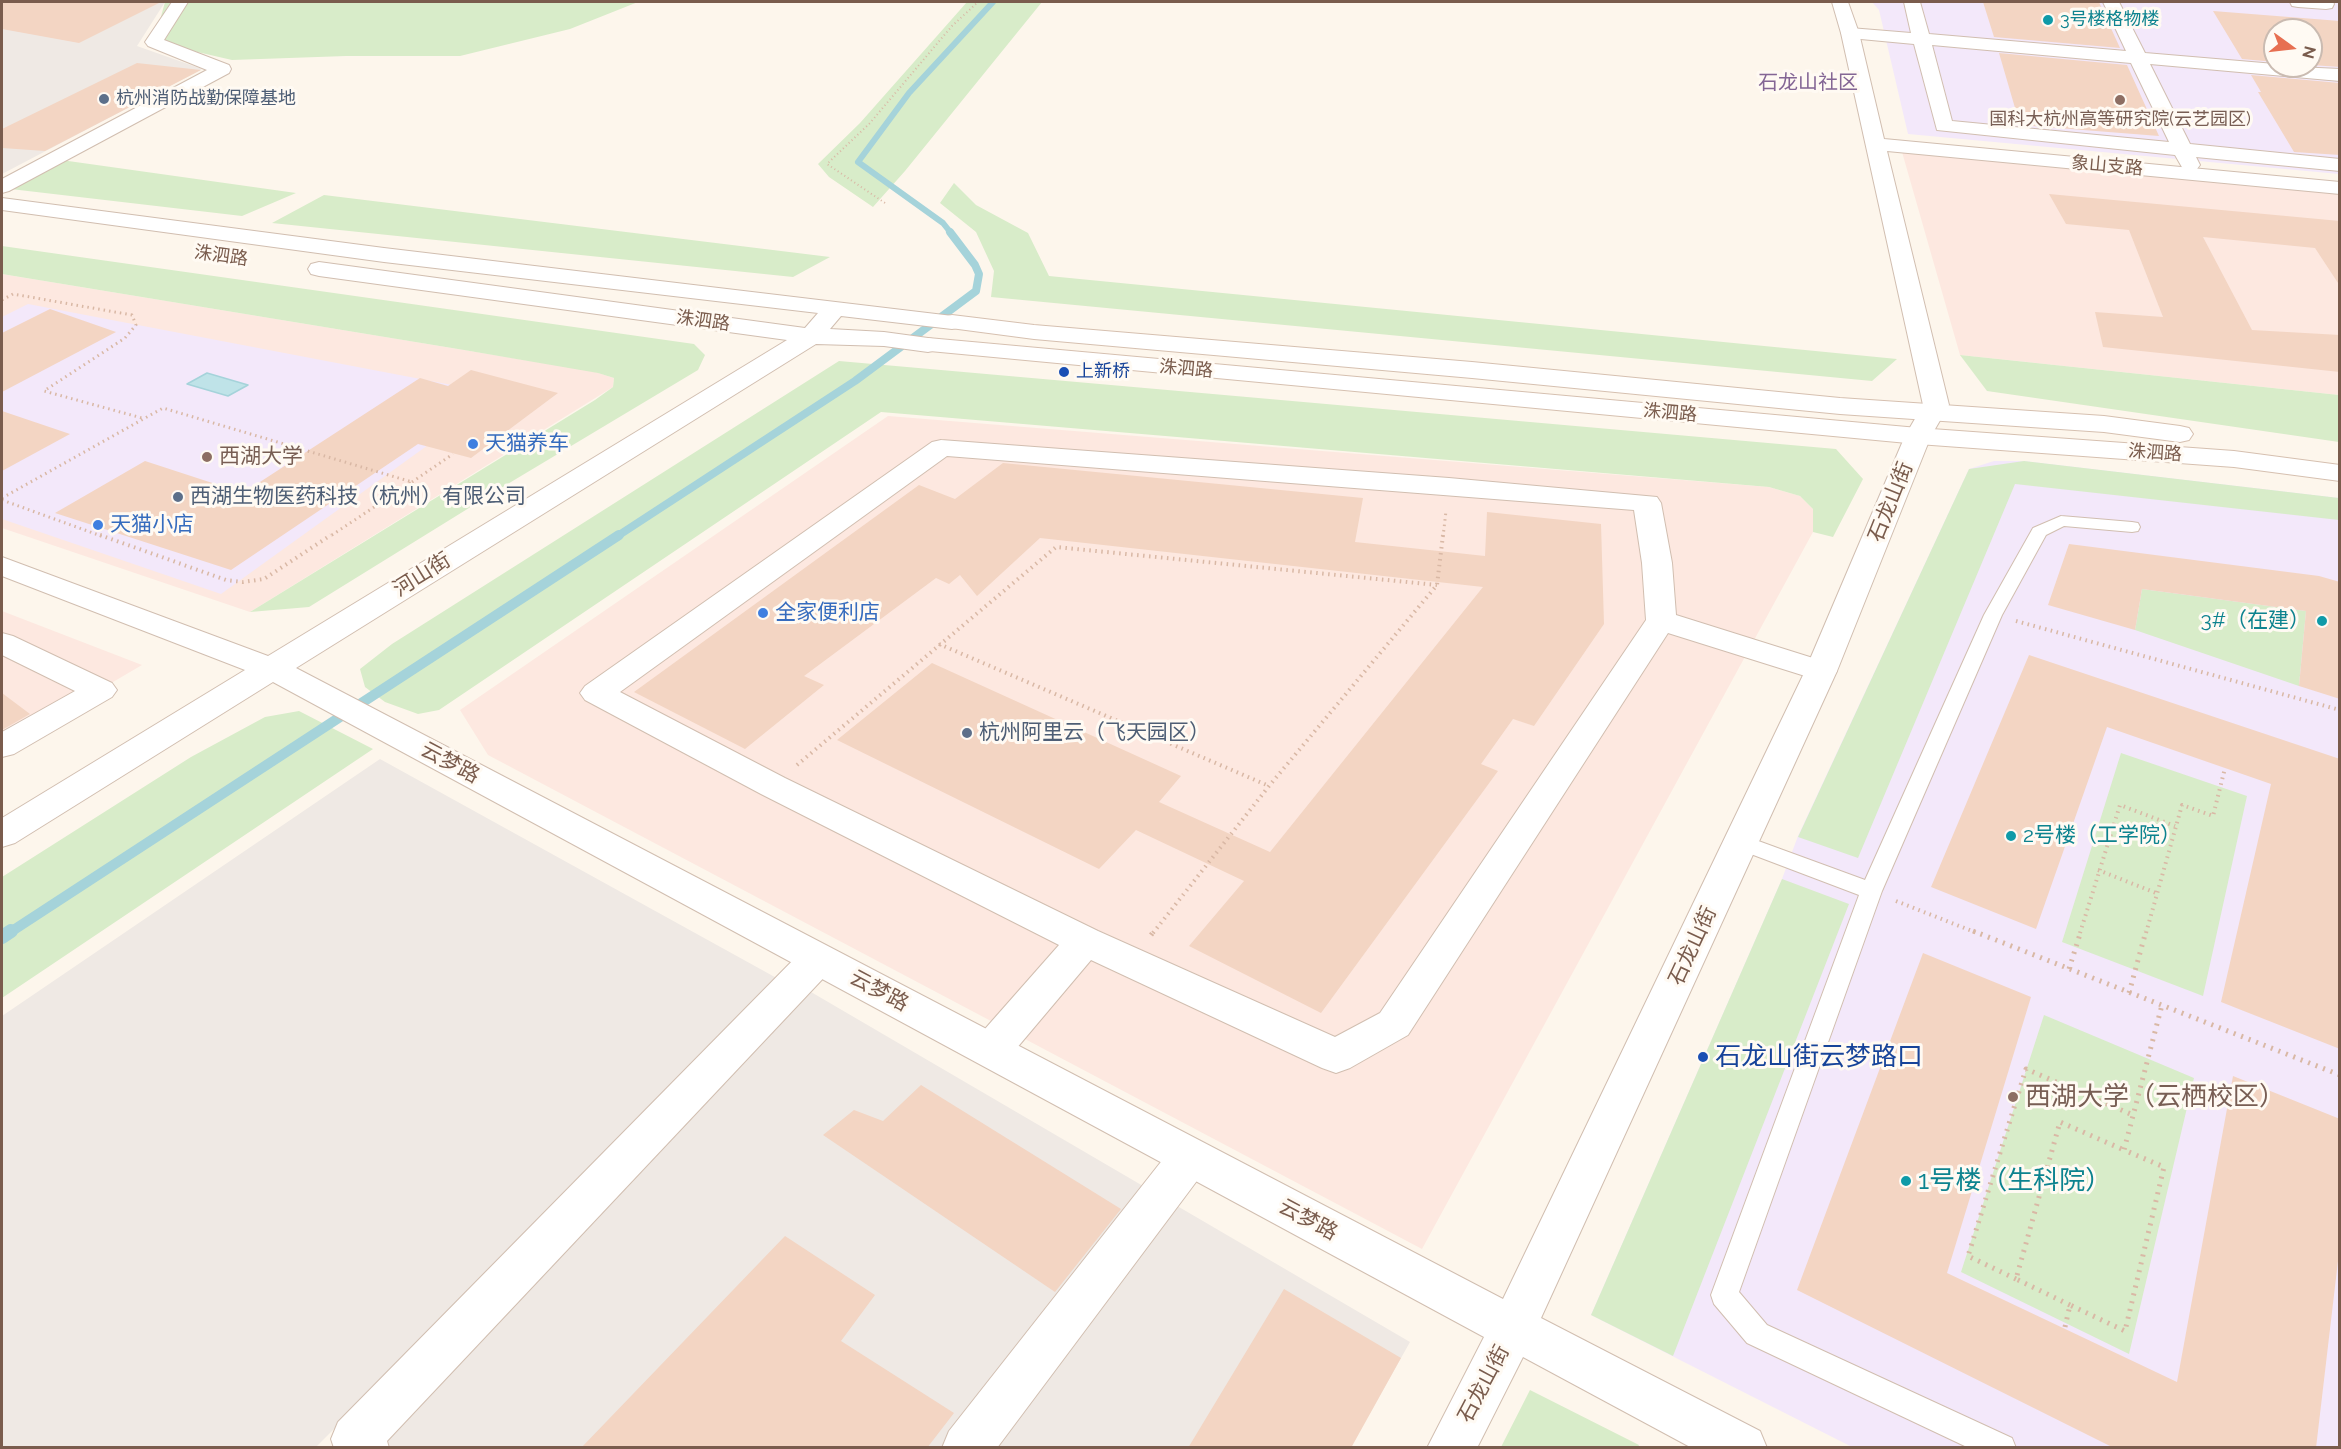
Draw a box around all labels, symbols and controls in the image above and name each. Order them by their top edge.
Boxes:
place label: 3号楼格物楼 [2060,9,2160,31]
marker: 3号楼格物楼 [2041,13,2055,27]
north arrow [2263,18,2323,78]
text: N [2298,44,2320,61]
district label: 石龙山社区 [1758,71,1858,95]
place label: 杭州消防战勤保障基地 [116,88,296,110]
marker: 杭州消防战勤保障基地 [97,92,111,106]
marker: 国科大杭州高等研究院(云艺园区) [2113,93,2127,107]
place label: 国科大杭州高等研究院(云艺园区) [1989,109,2251,131]
street label: 象山支路 [2070,152,2144,180]
street label: 洙泗路 [193,242,249,270]
street label: 洙泗路 [675,307,731,335]
street label: 洙泗路 [1158,356,1214,382]
place label: 上新桥 [1076,361,1130,383]
marker: 上新桥 [1057,365,1071,379]
street label: 洙泗路 [1642,400,1698,426]
place label: 天猫养车 [485,431,569,457]
marker: 天猫养车 [466,437,480,451]
street label: 洙泗路 [2127,440,2183,466]
place label: 西湖大学 [219,444,303,470]
marker: 西湖大学 [200,450,214,464]
street label: 石龙山街 [1864,458,1918,546]
place label: 西湖生物医药科技（杭州）有限公司 [190,484,526,510]
marker: 西湖生物医药科技（杭州）有限公司 [171,490,185,504]
place label: 天猫小店 [110,512,194,538]
marker: 天猫小店 [91,518,105,532]
street label: 河山街 [389,548,455,602]
place label: 全家便利店 [775,600,880,626]
marker: 全家便利店 [756,606,770,620]
place label: 3#（在建） [2201,608,2310,634]
marker: 3#（在建） [2315,614,2329,628]
place label: 杭州阿里云（飞天园区） [979,720,1210,746]
marker: 杭州阿里云（飞天园区） [960,726,974,740]
street label: 云梦路 [416,737,484,789]
place label: 2号楼（工学院） [2023,823,2181,849]
marker: 2号楼（工学院） [2004,829,2018,843]
street label: 石龙山街 [1664,903,1722,989]
street label: 云梦路 [845,965,913,1017]
place label: 石龙山街云梦路口 [1715,1041,1923,1073]
marker: 石龙山街云梦路口 [1696,1050,1710,1064]
place label: 西湖大学（云栖校区） [2025,1081,2285,1113]
marker: 西湖大学（云栖校区） [2006,1090,2020,1104]
place label: 1号楼（生科院） [1918,1165,2111,1197]
marker: 1号楼（生科院） [1899,1174,1913,1188]
street label: 云梦路 [1274,1194,1342,1246]
street label: 石龙山街 [1453,1341,1515,1427]

